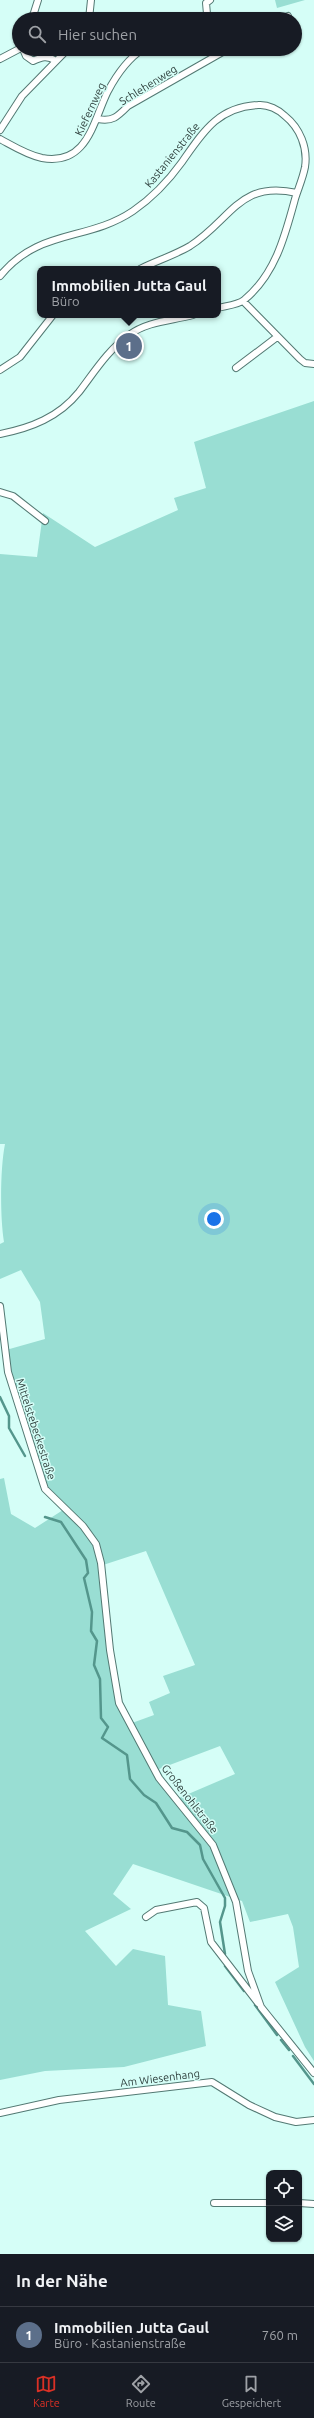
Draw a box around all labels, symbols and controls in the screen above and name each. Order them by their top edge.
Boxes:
search box [12,12,302,56]
icon: search [26,23,48,45]
text: Hier suchen [58,26,137,43]
street label: Schlehenweg [117,63,179,107]
street label: Kiefernweg [72,81,108,137]
street label: Kastanienstraße [142,120,202,190]
popup [37,266,221,318]
text: Immobilien Jutta Gaul [51,277,207,294]
text: Büro [51,294,80,308]
pin: 1 [116,331,142,361]
your location [204,1209,224,1229]
street label: Mittelstebeckestraße [14,1377,58,1481]
street label: Großenohlstraße [159,1762,221,1836]
street label: Am Wiesenhang [120,2067,200,2089]
map controls [266,2170,302,2242]
button: locate [266,2170,302,2206]
button: layers [266,2206,302,2242]
text: In der Nähe [16,2271,108,2290]
text: Immobilien Jutta Gaul [54,2319,209,2336]
text: 1 [25,2328,33,2342]
text: 760 m [262,2328,298,2342]
text: Büro · Kastanienstraße [54,2336,186,2350]
tab: Karte [33,2373,60,2409]
tab: Route [126,2373,156,2409]
tab: Gespeichert [222,2373,281,2409]

